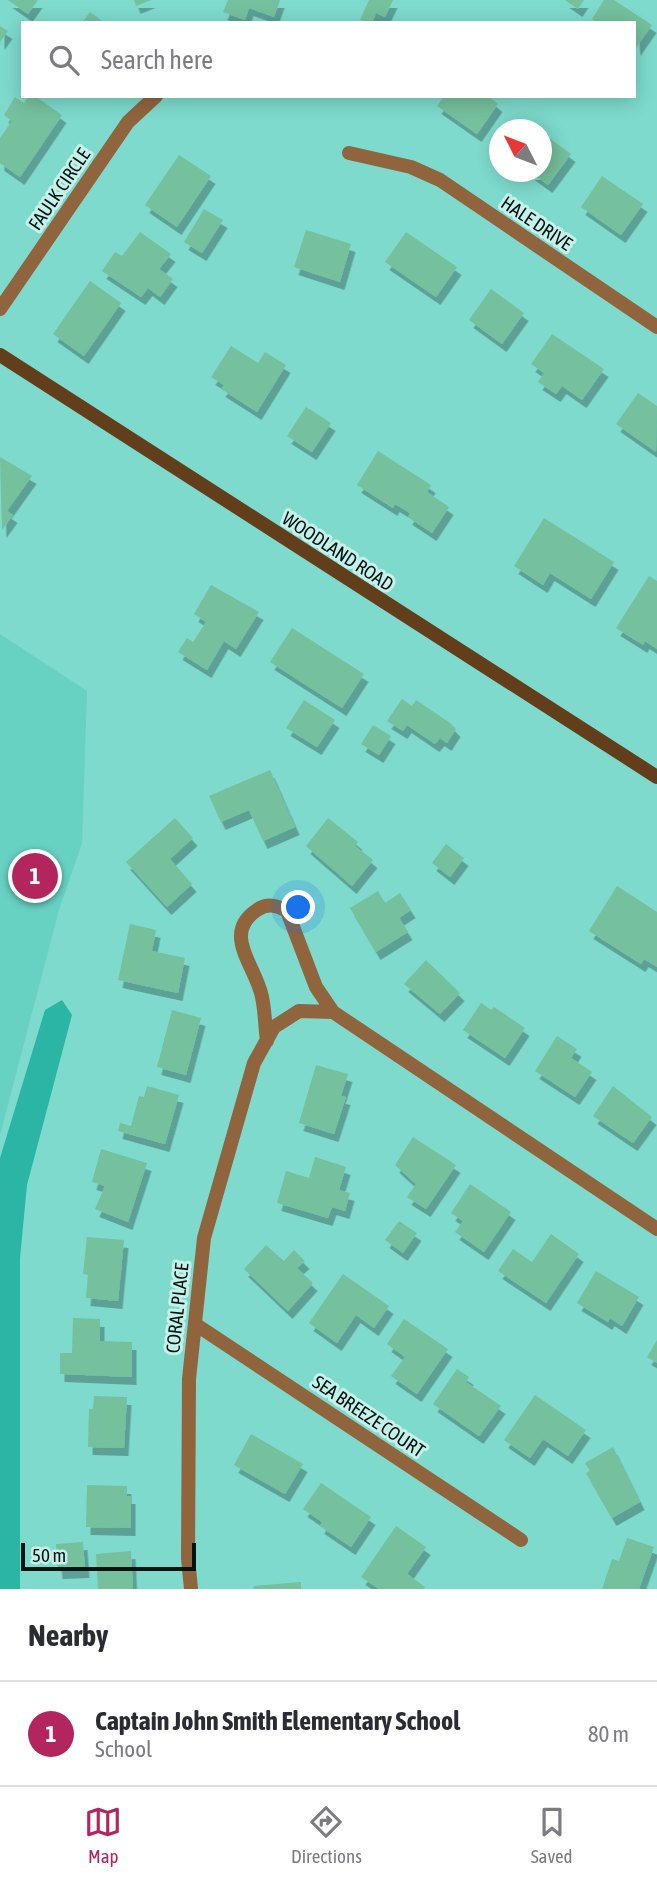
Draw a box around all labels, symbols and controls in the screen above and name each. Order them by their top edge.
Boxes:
search box [21,21,636,98]
icon: search [45,41,83,79]
text: Search here [101,45,213,75]
north arrow [489,119,552,182]
street label: FAULK CIRCLE [24,144,94,234]
street label: HALE DRIVE [497,191,577,255]
street label: WOODLAND ROAD [278,507,398,595]
pin: 1 [12,850,58,902]
your location [281,890,315,924]
street label: CORAL PLACE [161,1262,193,1354]
street label: SEA BREEZE COURT [309,1370,430,1462]
scale bar [21,1540,196,1572]
text: 50 m [32,1544,66,1566]
text: Nearby [28,1618,108,1652]
text: Captain John Smith Elementary School [95,1706,460,1736]
text: 1 [46,1721,56,1747]
text: 80 m [588,1721,629,1747]
text: School [95,1736,152,1762]
tab: Map [84,1803,122,1867]
tab: Directions [291,1803,362,1867]
tab: Saved [531,1803,573,1867]

